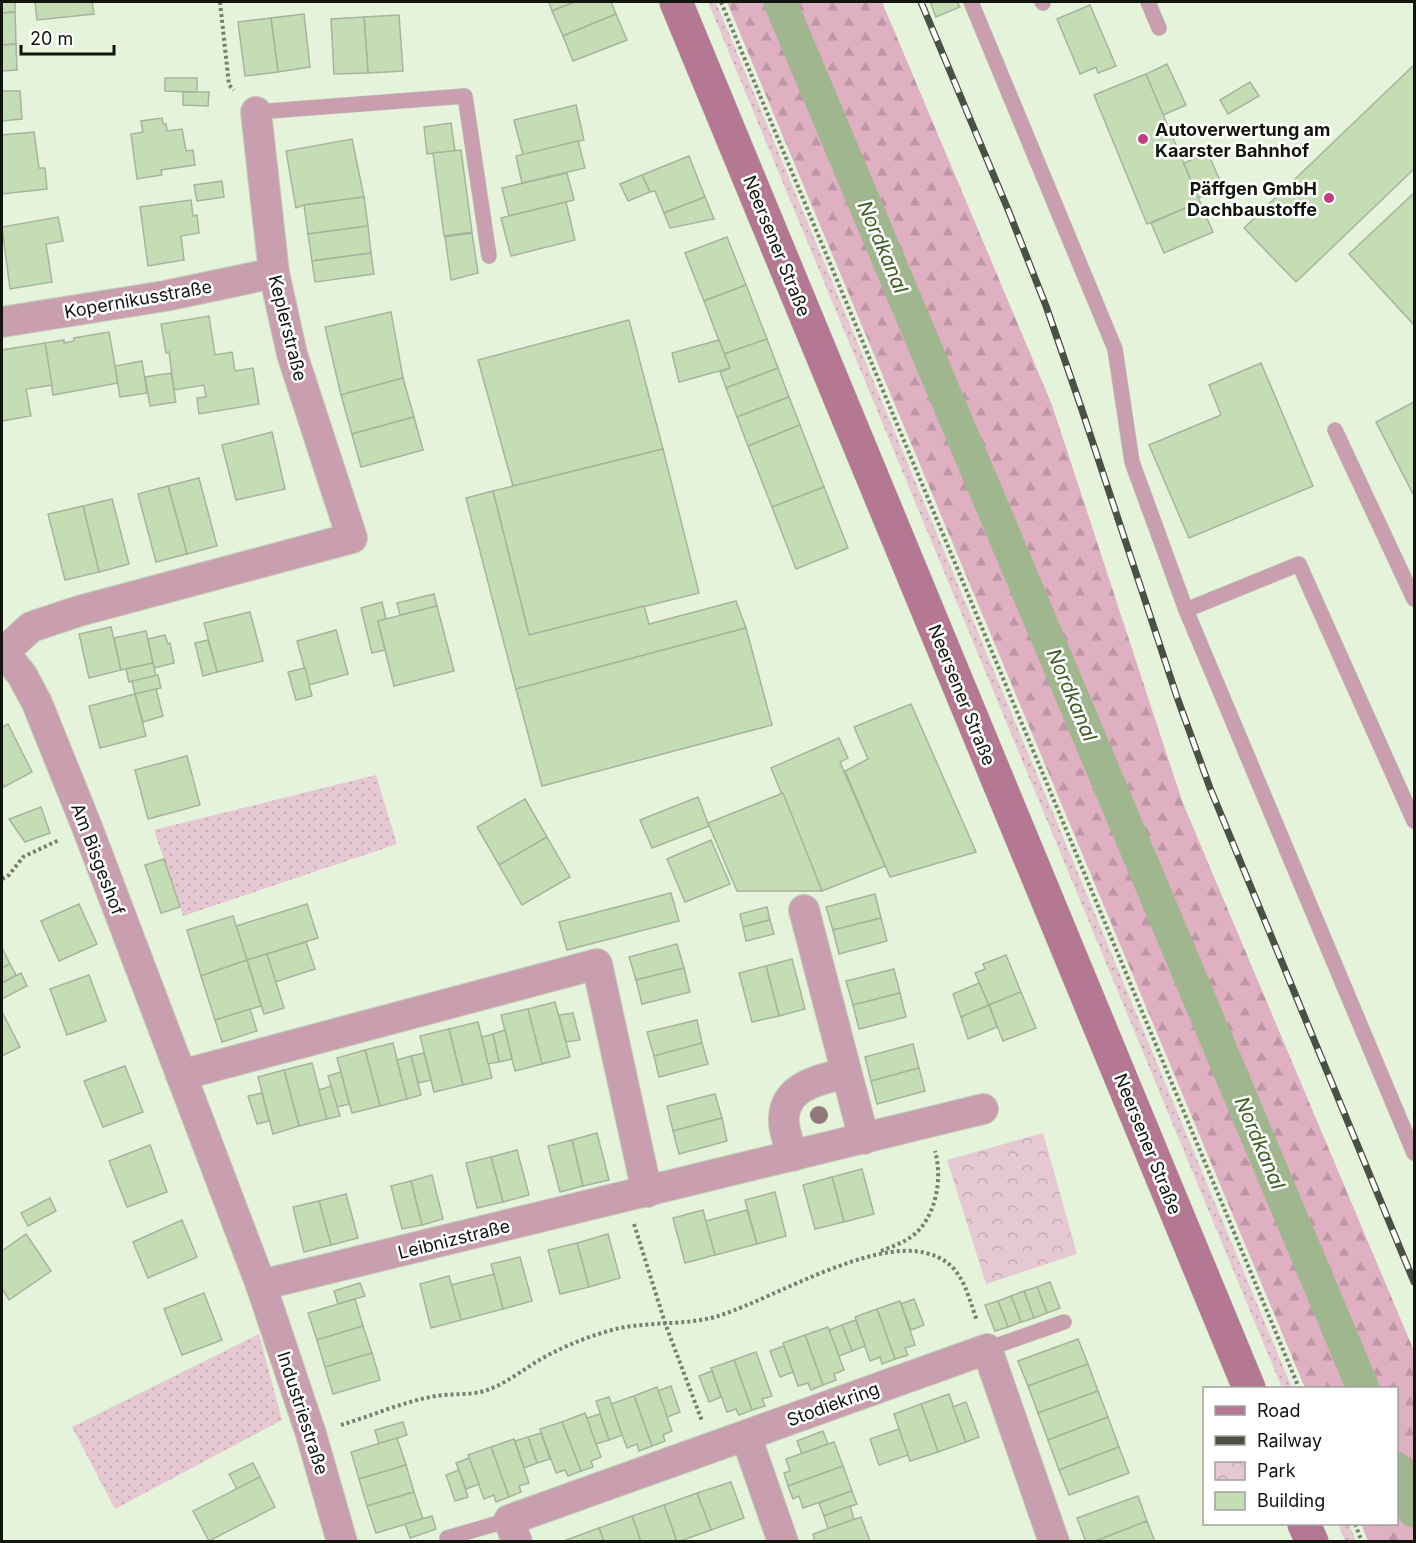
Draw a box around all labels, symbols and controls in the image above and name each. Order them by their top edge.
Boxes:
scale bar [21,18,114,56]
text: 20 m [30,28,73,49]
place label: Autoverwertung am Kaarster Bahnhof [1155,119,1330,161]
marker: Autoverwertung am Kaarster Bahnhof [1136,132,1150,146]
street label: Neersener Straße [739,172,815,320]
place label: Päffgen GmbH Dachbaustoffe [1187,178,1317,220]
marker: Päffgen GmbH Dachbaustoffe [1322,191,1336,205]
water label: Nordkanal [853,197,913,297]
street label: Keplerstraße [265,273,311,383]
street label: Kopernikusstraße [63,276,213,322]
street label: Neersener Straße [924,621,1000,769]
water label: Nordkanal [1042,645,1102,745]
street label: Am Bisgeshof [67,800,129,918]
street label: Neersener Straße [1110,1070,1186,1218]
water label: Nordkanal [1230,1093,1290,1193]
street label: Leibnizstraße [396,1215,512,1263]
street label: Industriestraße [273,1349,333,1477]
street label: Stodiekring [784,1378,882,1430]
legend [1203,1387,1398,1525]
text: Road [1257,1400,1300,1421]
text: Railway [1257,1430,1322,1451]
text: Park [1257,1460,1296,1481]
text: Building [1257,1490,1325,1511]

